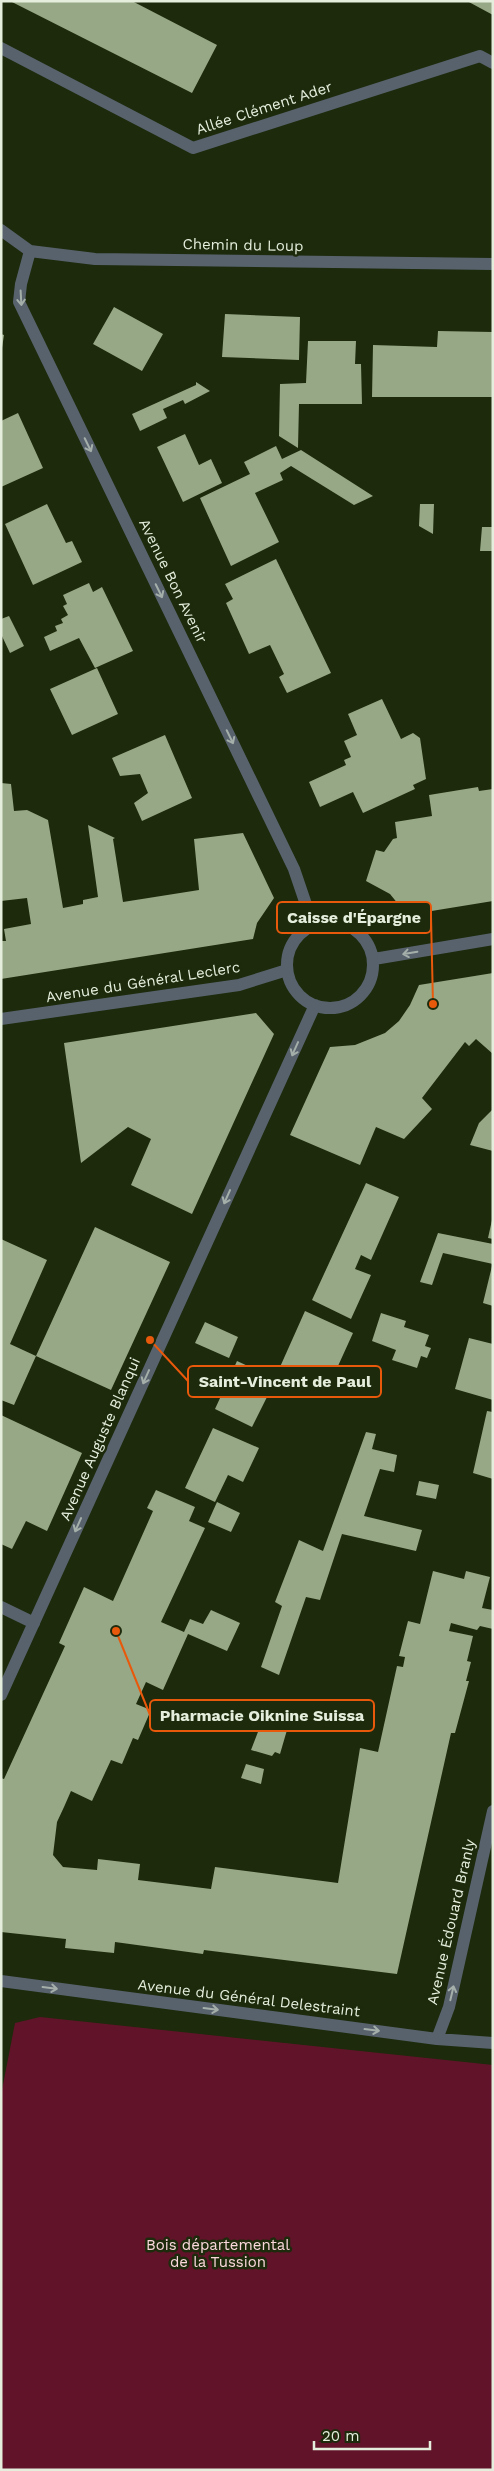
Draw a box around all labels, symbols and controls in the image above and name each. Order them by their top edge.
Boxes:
street label: Allée Clément Ader [194,78,334,138]
street label: Chemin du Loup [182,235,304,255]
one-way arrow [16,289,25,305]
one-way arrow [84,437,93,452]
street label: Avenue Bon Avenir [135,516,211,646]
one-way arrow [155,583,164,598]
one-way arrow [226,729,235,744]
callout: Caisse d'Épargne [277,902,431,933]
text: Caisse d'Épargne [287,908,421,927]
one-way arrow [403,948,419,958]
street label: Avenue du Général Leclerc [45,958,241,1006]
one-way arrow [289,1041,299,1056]
one-way arrow [222,1189,232,1204]
street label: Avenue Auguste Blanqui [56,1355,144,1523]
callout: Saint-Vincent de Paul [188,1366,381,1397]
one-way arrow [140,1369,150,1384]
text: Saint-Vincent de Paul [199,1372,372,1391]
one-way arrow [73,1517,83,1532]
callout: Pharmacie Oiknine Suissa [150,1700,374,1731]
text: Pharmacie Oiknine Suissa [160,1706,365,1725]
street label: Avenue Édouard Branly [423,1837,479,2007]
street label: Avenue du Général Delestraint [137,1975,362,2021]
one-way arrow [41,1983,57,1993]
one-way arrow [448,1985,457,2001]
one-way arrow [202,2004,218,2014]
one-way arrow [363,2026,379,2036]
park label: Bois départemental de la Tussion [146,2236,290,2271]
scale bar [314,2418,430,2450]
text: 20 m [322,2427,360,2445]

